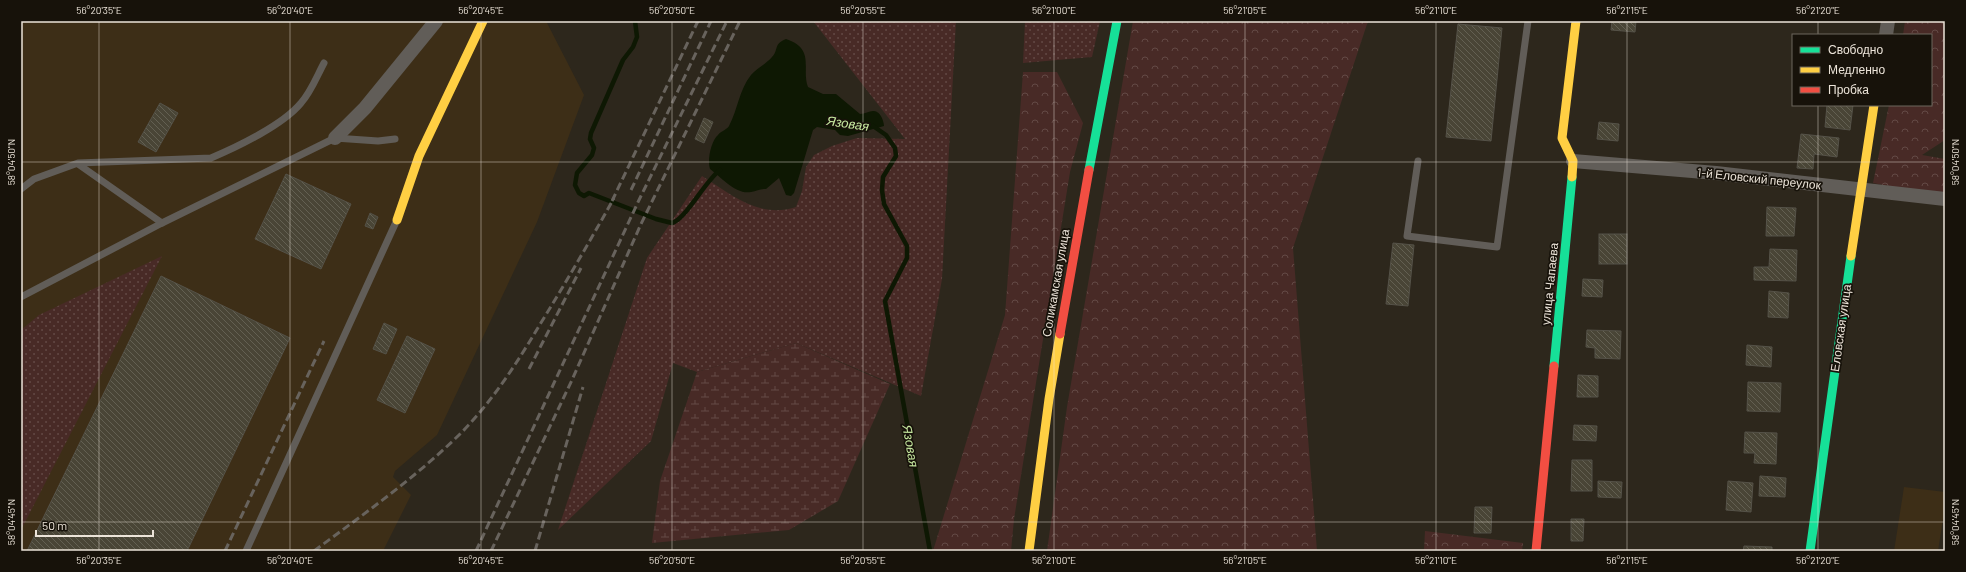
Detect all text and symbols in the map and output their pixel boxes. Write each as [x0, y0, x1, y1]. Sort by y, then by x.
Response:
text: 56°20'35"E [76, 4, 122, 16]
text: 56°20'40"E [267, 4, 313, 16]
text: 56°20'45"E [458, 4, 504, 16]
text: 56°20'50"E [649, 4, 695, 16]
text: 56°20'55"E [840, 4, 886, 16]
text: 56°21'00"E [1032, 4, 1076, 16]
text: 56°21'05"E [1223, 4, 1267, 16]
text: 56°21'10"E [1415, 4, 1457, 16]
text: 56°21'15"E [1606, 4, 1648, 16]
text: 56°21'20"E [1796, 4, 1840, 16]
legend [1792, 34, 1932, 106]
text: Свободно [1828, 42, 1883, 57]
text: Медленно [1828, 62, 1885, 77]
text: Пробка [1828, 82, 1869, 97]
water label: Язовая [825, 112, 870, 134]
text: 58°04'50"N [5, 139, 17, 185]
text: 58°04'50"N [1949, 139, 1961, 185]
street label: 1-й Еловский переулок [1696, 165, 1822, 193]
street label: Соликамская улица [1039, 227, 1072, 338]
street label: улица Чапаева [1538, 242, 1561, 326]
street label: Еловская улица [1827, 283, 1854, 373]
water label: Язовая [899, 423, 923, 468]
text: 58°04'45"N [5, 499, 17, 545]
text: 58°04'45"N [1949, 499, 1961, 545]
scale bar [36, 512, 153, 538]
text: 50 m [42, 518, 67, 532]
text: 56°20'35"E [76, 554, 122, 566]
text: 56°20'40"E [267, 554, 313, 566]
text: 56°20'45"E [458, 554, 504, 566]
text: 56°20'50"E [649, 554, 695, 566]
text: 56°20'55"E [840, 554, 886, 566]
text: 56°21'00"E [1032, 554, 1076, 566]
text: 56°21'05"E [1223, 554, 1267, 566]
text: 56°21'10"E [1415, 554, 1457, 566]
text: 56°21'15"E [1606, 554, 1648, 566]
text: 56°21'20"E [1796, 554, 1840, 566]

